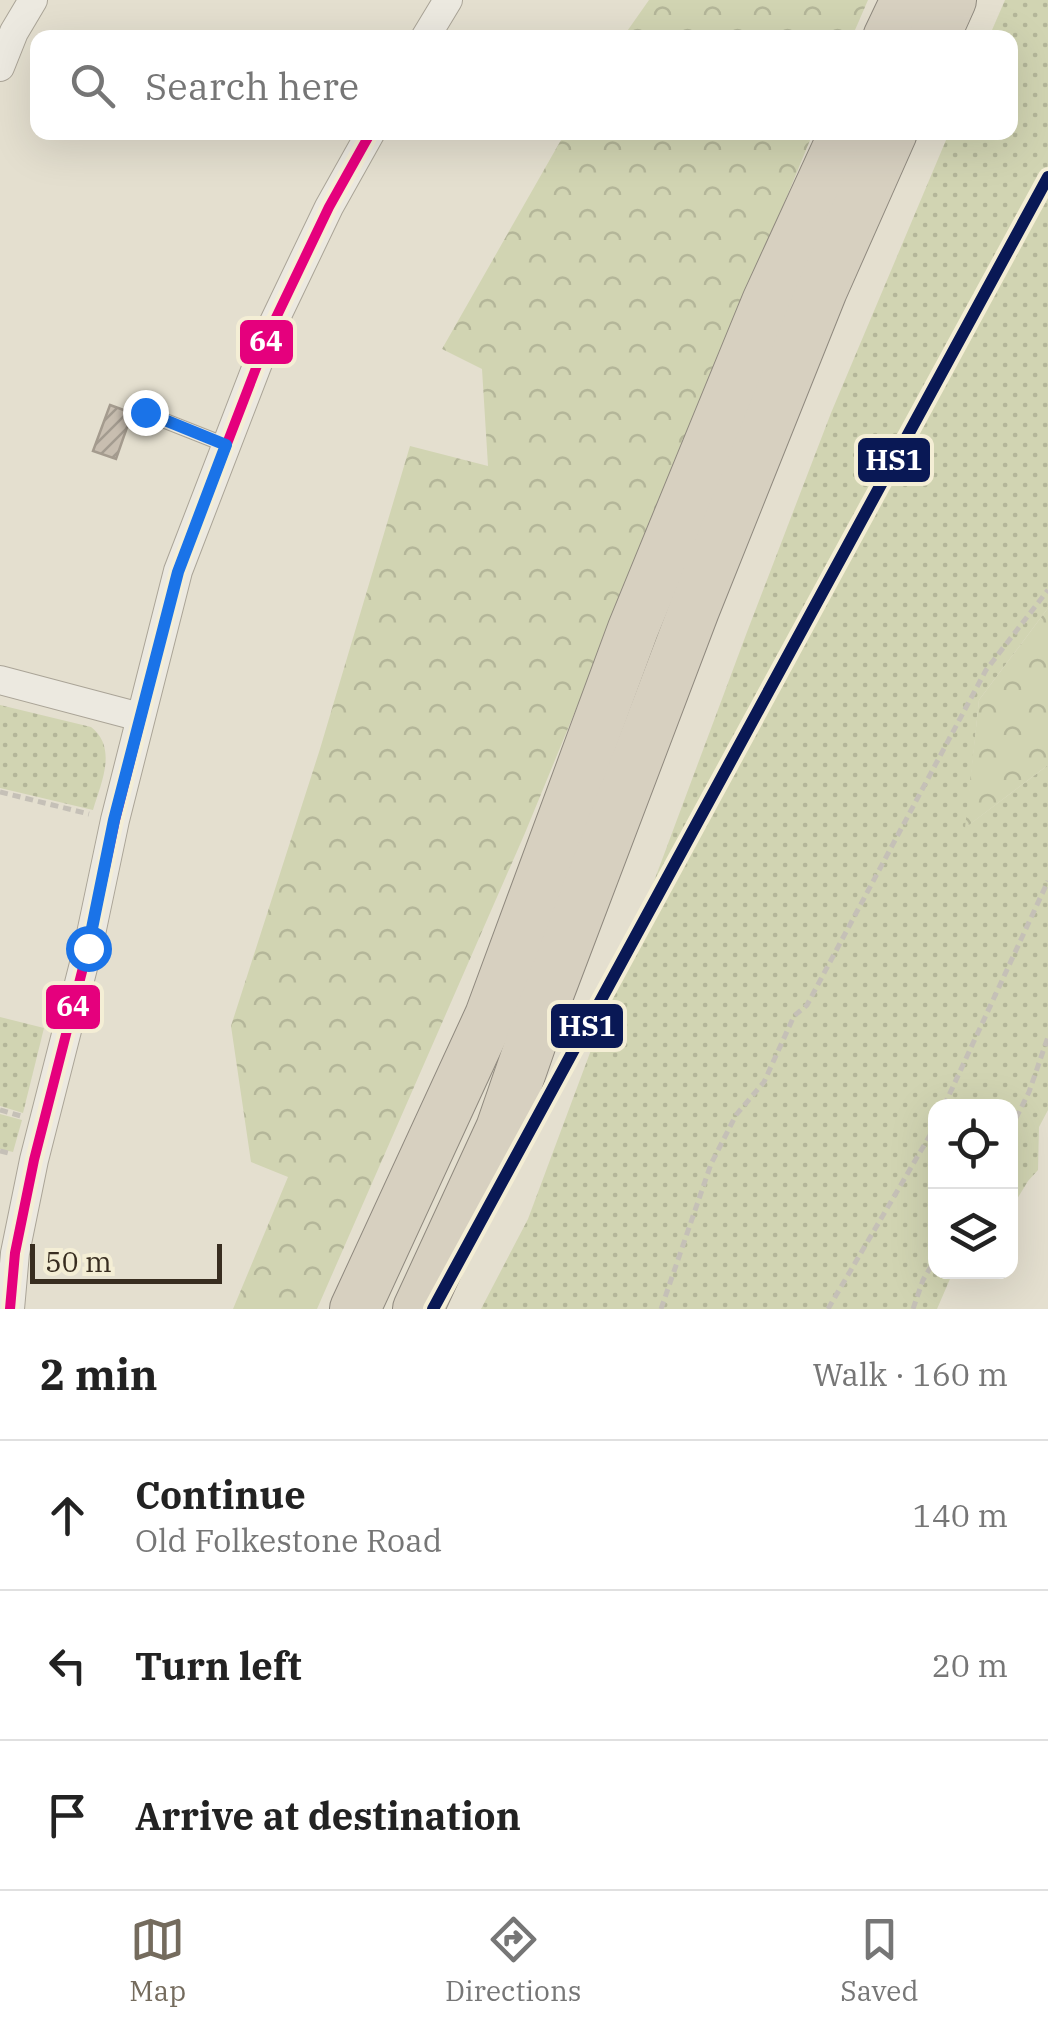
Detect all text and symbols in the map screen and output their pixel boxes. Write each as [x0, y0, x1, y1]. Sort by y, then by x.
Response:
search box [30, 30, 1018, 140]
icon: search [65, 58, 120, 113]
text: Search here [145, 61, 359, 110]
line badge: 64 [238, 318, 295, 366]
text: 64 [249, 322, 283, 359]
route end [123, 390, 169, 436]
line badge: HS1 [856, 436, 932, 484]
text: HS1 [865, 441, 923, 478]
route start [66, 926, 112, 972]
line badge: 64 [44, 983, 102, 1031]
text: 64 [56, 987, 90, 1024]
line badge: HS1 [549, 1002, 625, 1050]
text: HS1 [558, 1007, 616, 1044]
map controls [928, 1099, 1018, 1279]
button: locate [928, 1099, 1018, 1189]
button: layers [928, 1189, 1018, 1279]
scale bar [30, 1239, 222, 1284]
text: 50 m [45, 1243, 112, 1280]
text: 2 min [40, 1347, 158, 1402]
text: Walk · 160 m [812, 1353, 1008, 1395]
text: Continue [135, 1470, 306, 1519]
icon: ahead [40, 1488, 95, 1543]
text: 140 m [912, 1494, 1008, 1536]
text: Old Folkestone Road [135, 1519, 442, 1561]
icon: left [40, 1638, 95, 1693]
text: Turn left [135, 1641, 302, 1690]
text: 20 m [932, 1644, 1008, 1686]
icon: arrive [40, 1788, 95, 1843]
text: Arrive at destination [135, 1791, 521, 1840]
tab: Map [129, 1912, 186, 2009]
tab: Directions [445, 1912, 581, 2009]
tab: Saved [840, 1912, 919, 2009]

